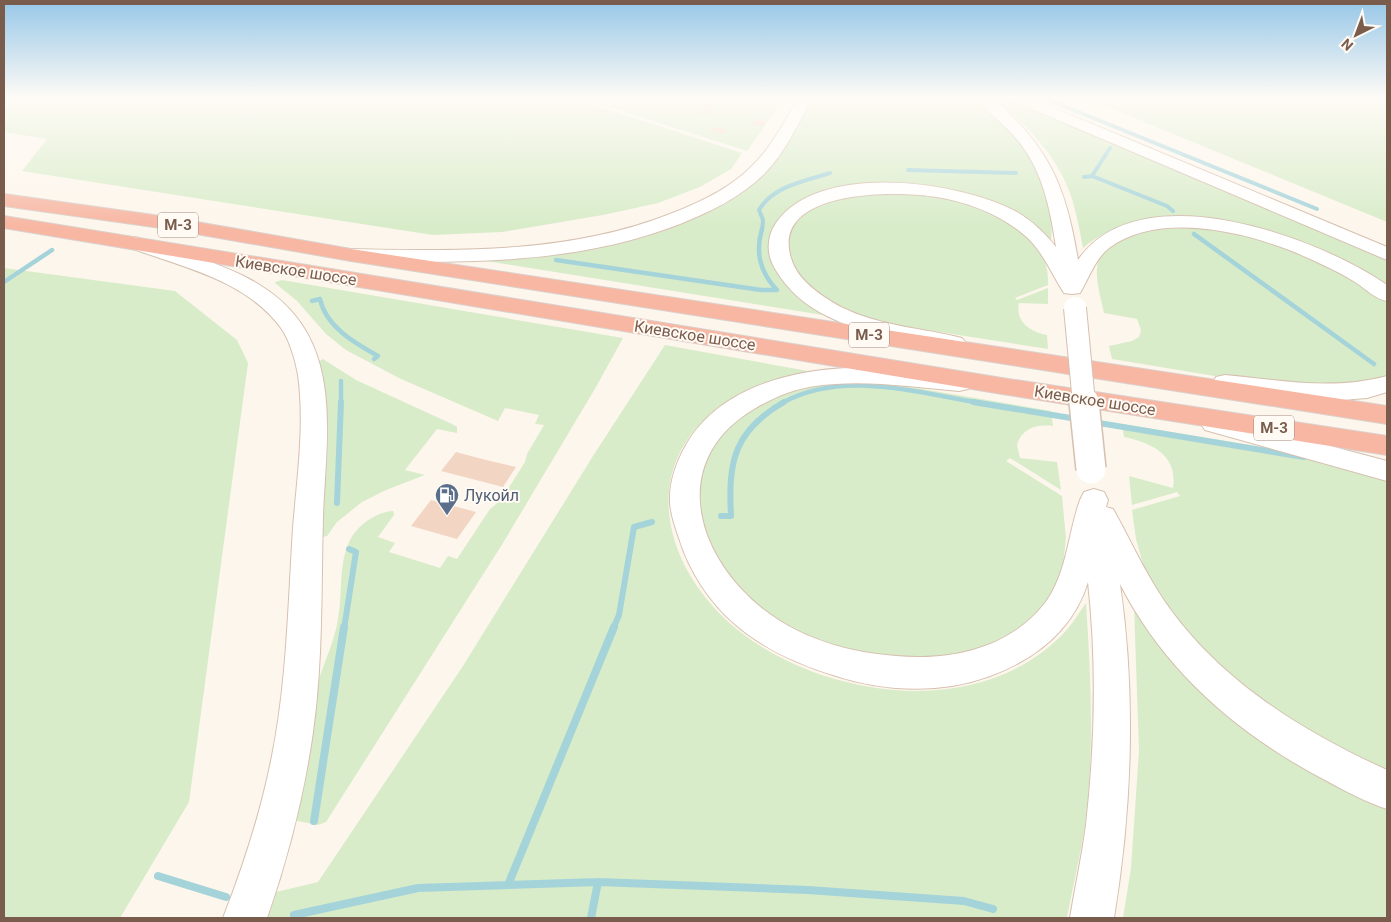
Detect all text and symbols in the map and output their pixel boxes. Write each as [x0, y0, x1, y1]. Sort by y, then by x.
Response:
north arrow [1331, 10, 1381, 60]
text: N [1338, 35, 1356, 54]
road number: М-3 [158, 212, 198, 238]
street label: Киевское шоссе [234, 252, 358, 289]
street label: Киевское шоссе [633, 317, 757, 354]
road number: М-3 [849, 322, 889, 348]
street label: Киевское шоссе [1033, 382, 1157, 419]
road number: М-3 [1254, 416, 1294, 440]
fuel station icon: Лукойл [434, 482, 460, 516]
place label: Лукойл [464, 486, 519, 505]

